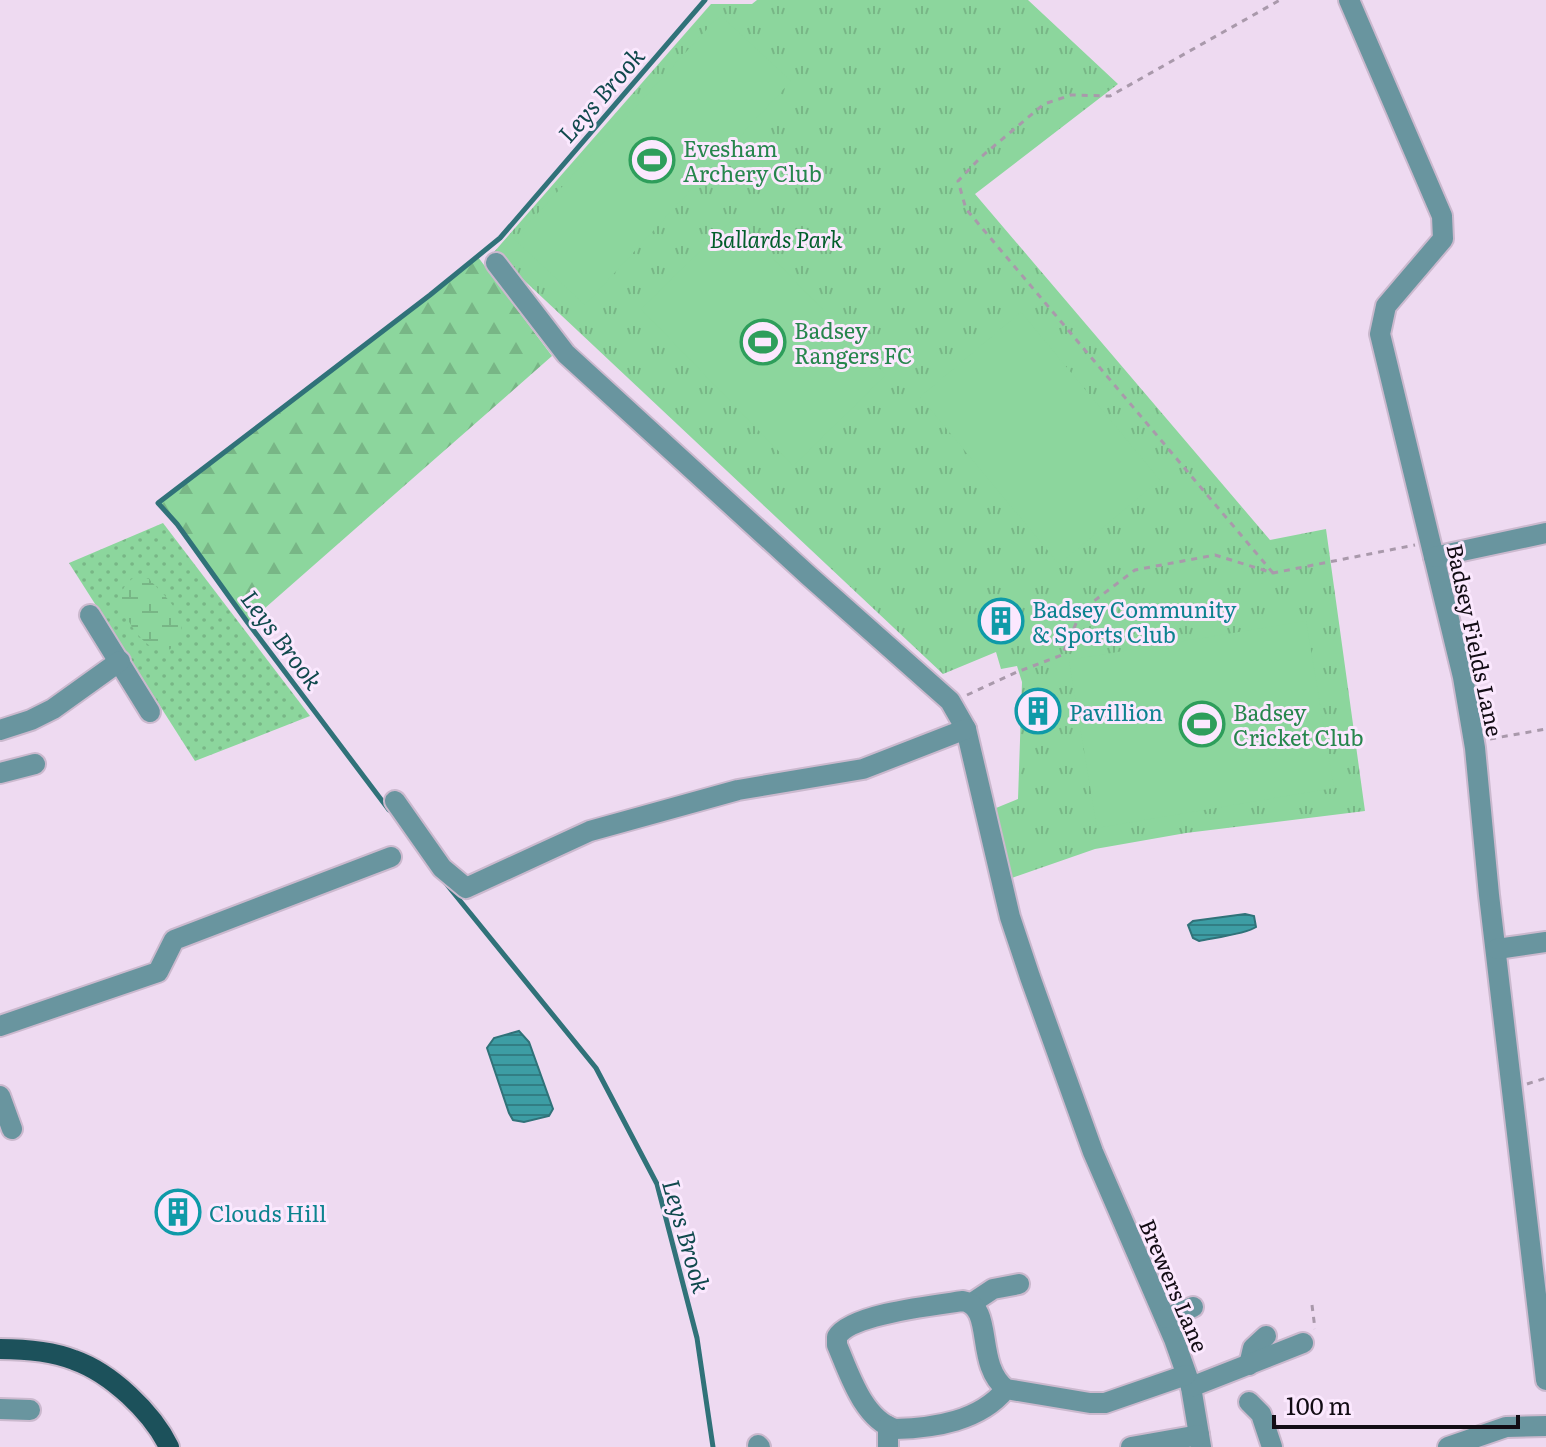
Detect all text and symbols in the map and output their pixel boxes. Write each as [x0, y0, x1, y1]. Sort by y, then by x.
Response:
water label: Leys Brook [549, 38, 652, 149]
place label: Evesham Archery Club [683, 131, 822, 189]
sports icon: Evesham Archery Club [628, 136, 676, 184]
park label: Ballards Park [710, 222, 842, 255]
place label: Badsey Rangers FC [794, 313, 912, 371]
sports icon: Badsey Rangers FC [739, 318, 787, 366]
street label: Badsey Fields Lane [1439, 541, 1513, 739]
water label: Leys Brook [234, 582, 333, 697]
place label: Badsey Community & Sports Club [1032, 592, 1237, 650]
building icon: Badsey Community & Sports Club [977, 597, 1025, 645]
building icon: Pavillion [1014, 687, 1062, 735]
place label: Pavillion [1069, 695, 1163, 728]
place label: Badsey Cricket Club [1233, 695, 1364, 753]
sports icon: Badsey Cricket Club [1178, 700, 1226, 748]
water label: Leys Brook [655, 1175, 721, 1298]
building icon: Clouds Hill [154, 1188, 202, 1236]
place label: Clouds Hill [209, 1196, 326, 1229]
street label: Brewers Lane [1132, 1213, 1218, 1357]
scale bar [1274, 1379, 1518, 1429]
text: 100 m [1286, 1387, 1352, 1422]

